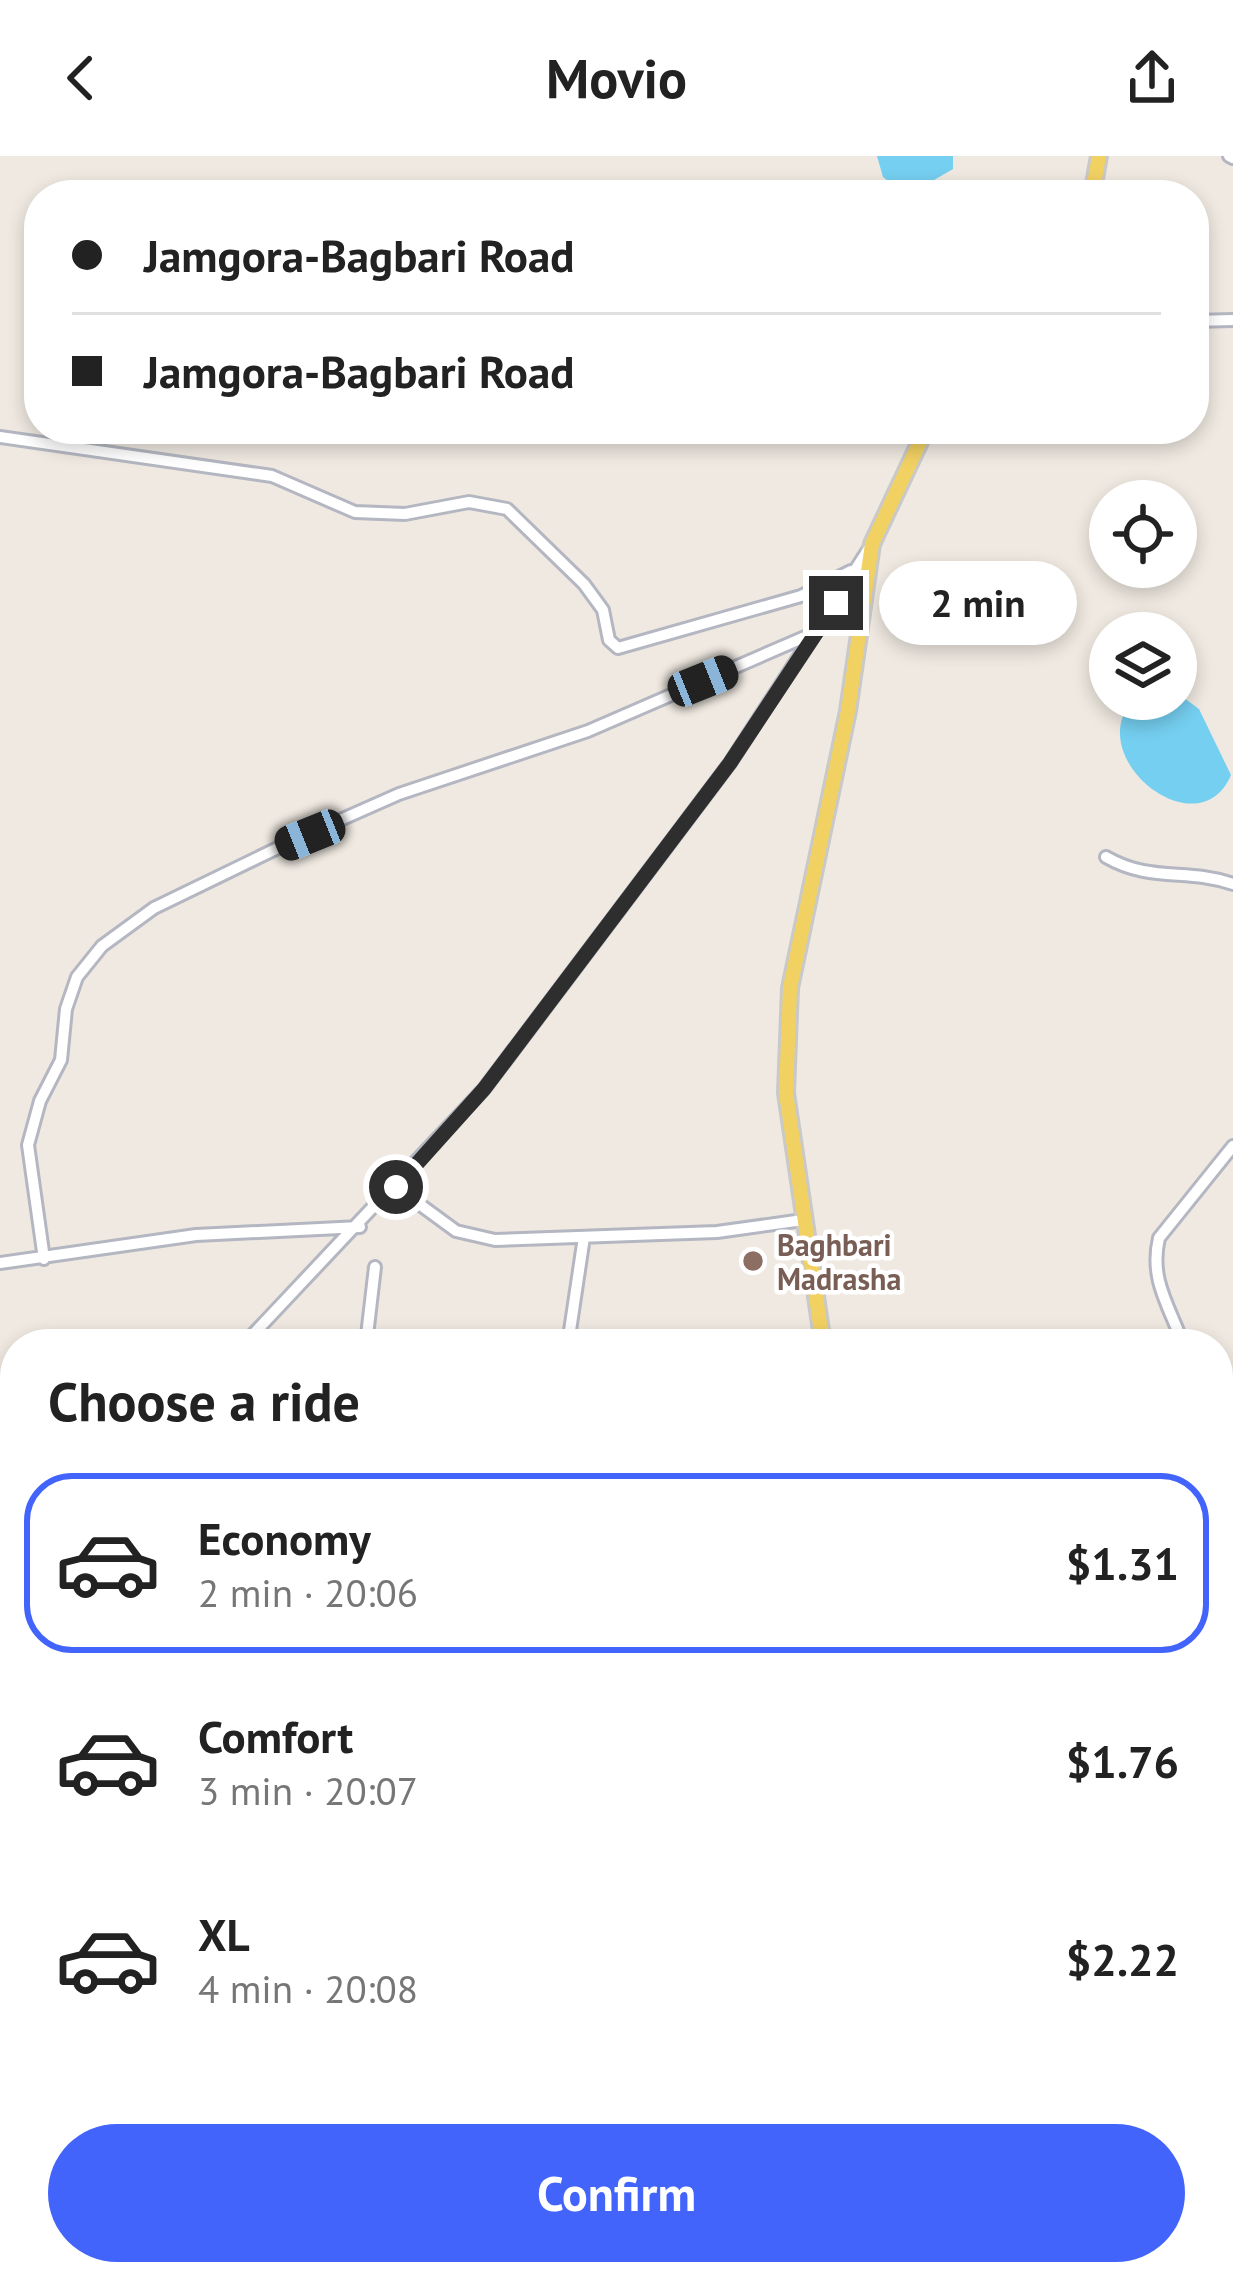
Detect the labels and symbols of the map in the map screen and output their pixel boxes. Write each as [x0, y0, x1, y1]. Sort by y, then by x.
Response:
callout: 2 min [878, 561, 1076, 645]
route end [809, 576, 863, 630]
car [663, 651, 743, 711]
car [270, 805, 350, 865]
route start [369, 1160, 423, 1214]
place label: Baghbari Madrasha [777, 1225, 901, 1298]
marker: Baghbari Madrasha [740, 1248, 766, 1274]

